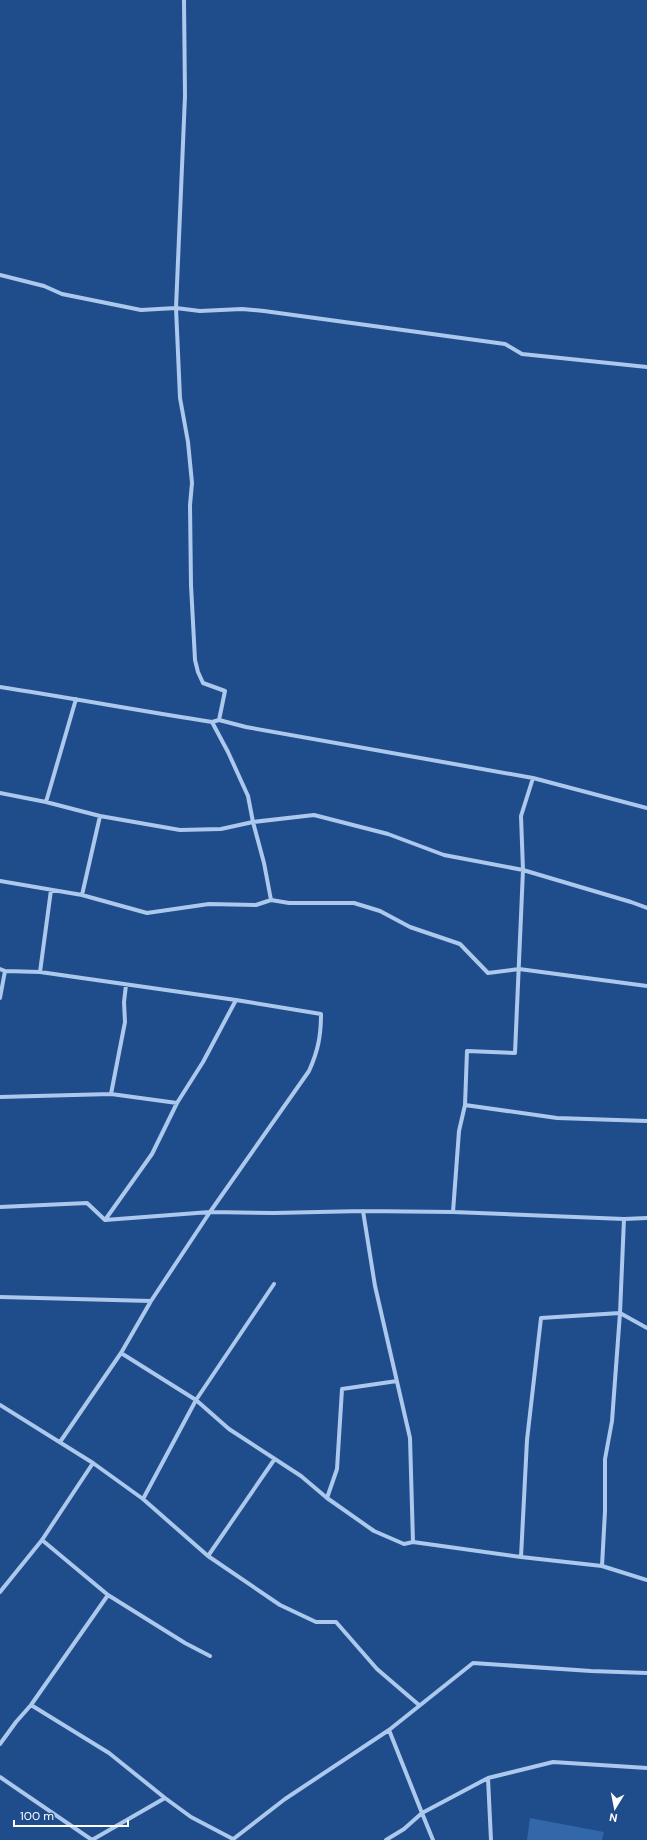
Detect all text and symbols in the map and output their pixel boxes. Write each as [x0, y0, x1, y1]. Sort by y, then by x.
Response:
north arrow [595, 1788, 635, 1828]
scale bar [14, 1802, 128, 1828]
text: 100 m [20, 1808, 54, 1824]
text: N [608, 1810, 618, 1825]

